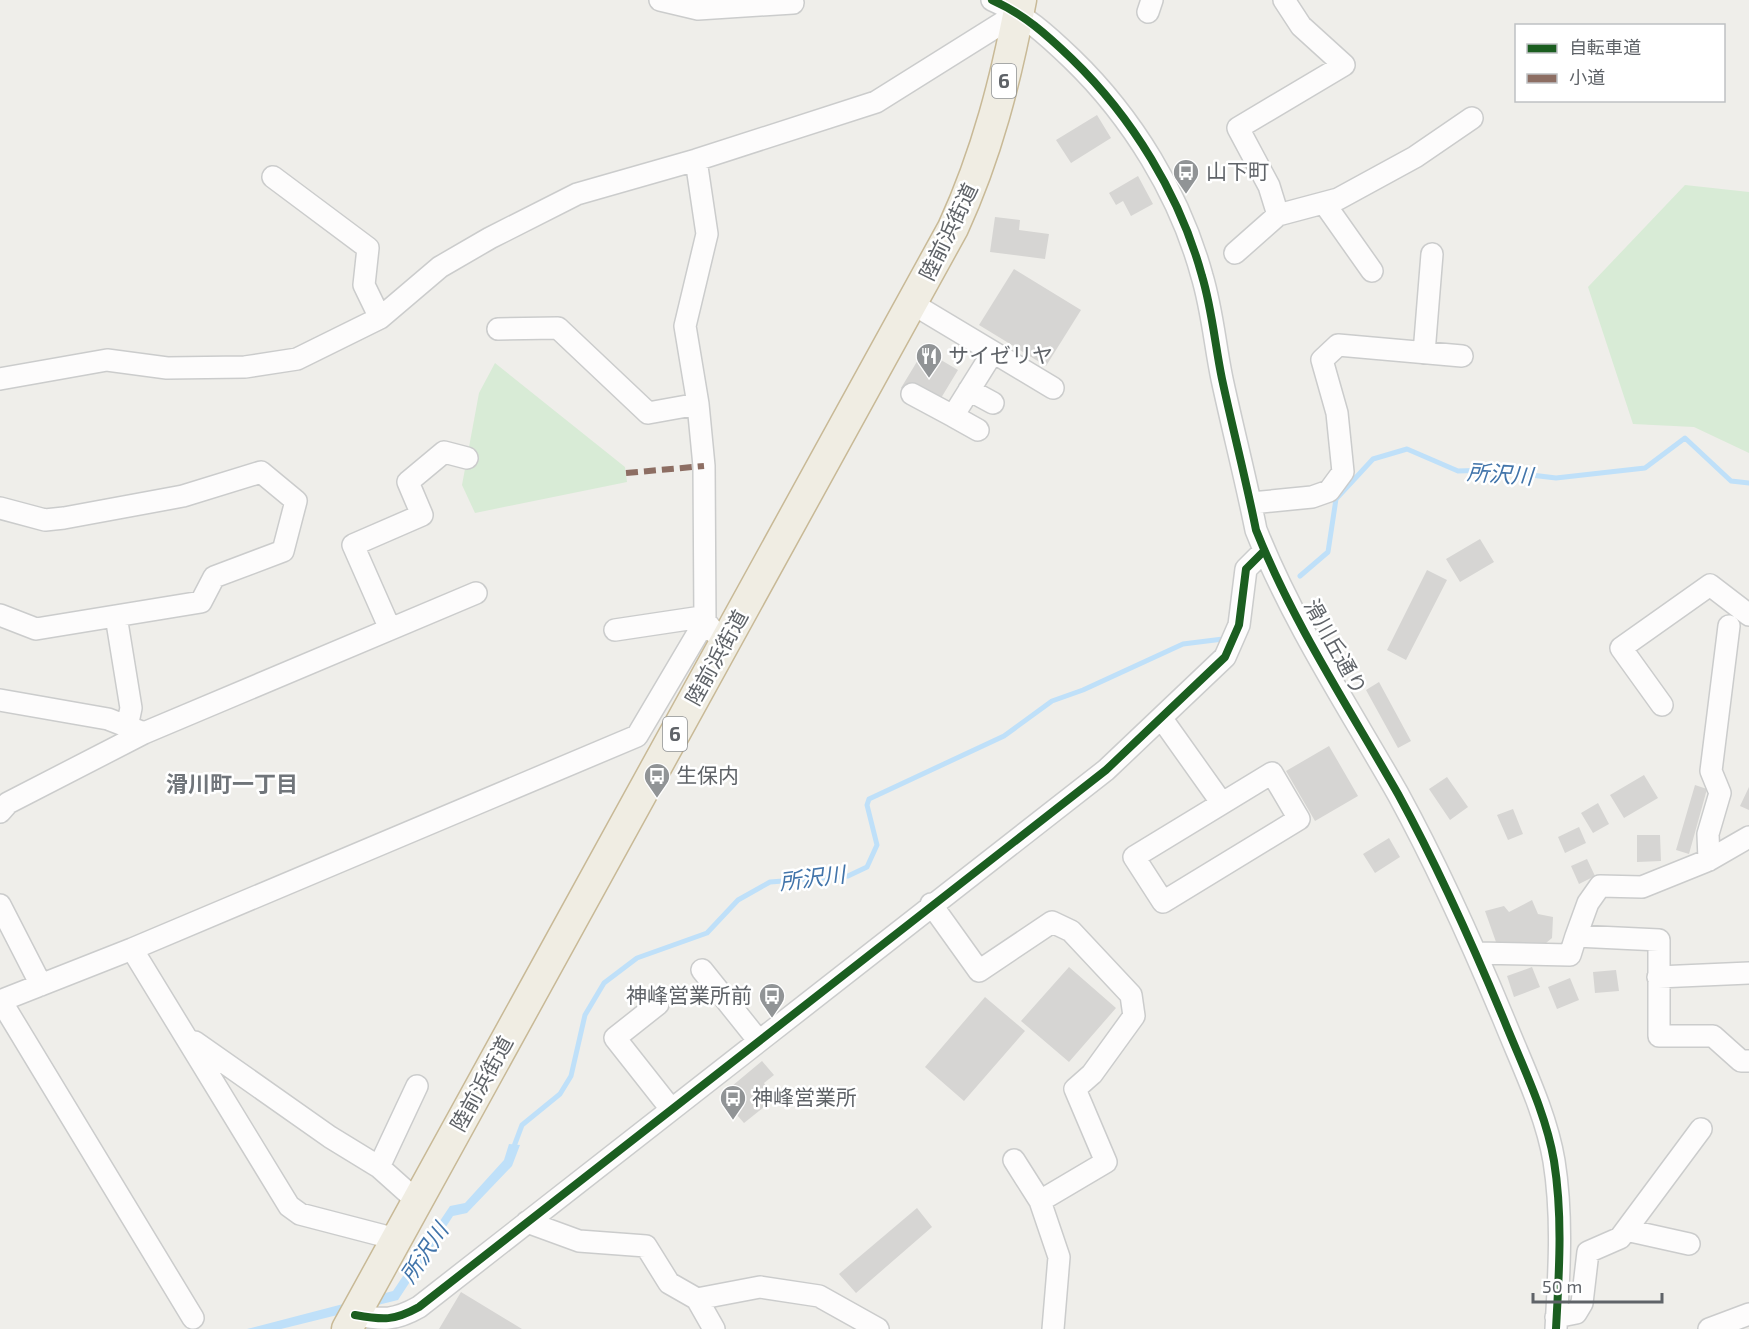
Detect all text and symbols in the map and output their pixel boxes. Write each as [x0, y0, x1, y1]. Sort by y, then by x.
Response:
legend [1515, 24, 1725, 102]
text: 自転車道 [1569, 36, 1641, 58]
road number: 6 [992, 64, 1016, 98]
text: 小道 [1569, 66, 1605, 88]
bus stop icon: 山下町 [1171, 157, 1201, 195]
place label: 山下町 [1206, 158, 1269, 183]
street label: 陸前浜街道 [913, 179, 982, 284]
restaurant icon: サイゼリヤ [914, 341, 944, 379]
place label: サイゼリヤ [948, 342, 1053, 367]
water label: 所沢川 [1466, 458, 1536, 488]
street label: 滑川丘通り [1300, 594, 1373, 698]
street label: 陸前浜街道 [679, 605, 752, 709]
road number: 6 [663, 717, 687, 751]
bus stop icon: 生保内 [642, 761, 672, 799]
place label: 生保内 [676, 762, 739, 787]
district label: 滑川町一丁目 [166, 770, 298, 796]
water label: 所沢川 [778, 860, 848, 894]
bus stop icon: 神峰営業所前 [757, 981, 787, 1019]
place label: 神峰営業所前 [626, 982, 752, 1007]
street label: 陸前浜街道 [444, 1031, 517, 1135]
bus stop icon: 神峰営業所 [718, 1083, 748, 1121]
place label: 神峰営業所 [752, 1084, 857, 1109]
water label: 所沢川 [394, 1216, 454, 1287]
scale bar [1533, 1266, 1662, 1304]
text: 50 m [1542, 1275, 1582, 1297]

